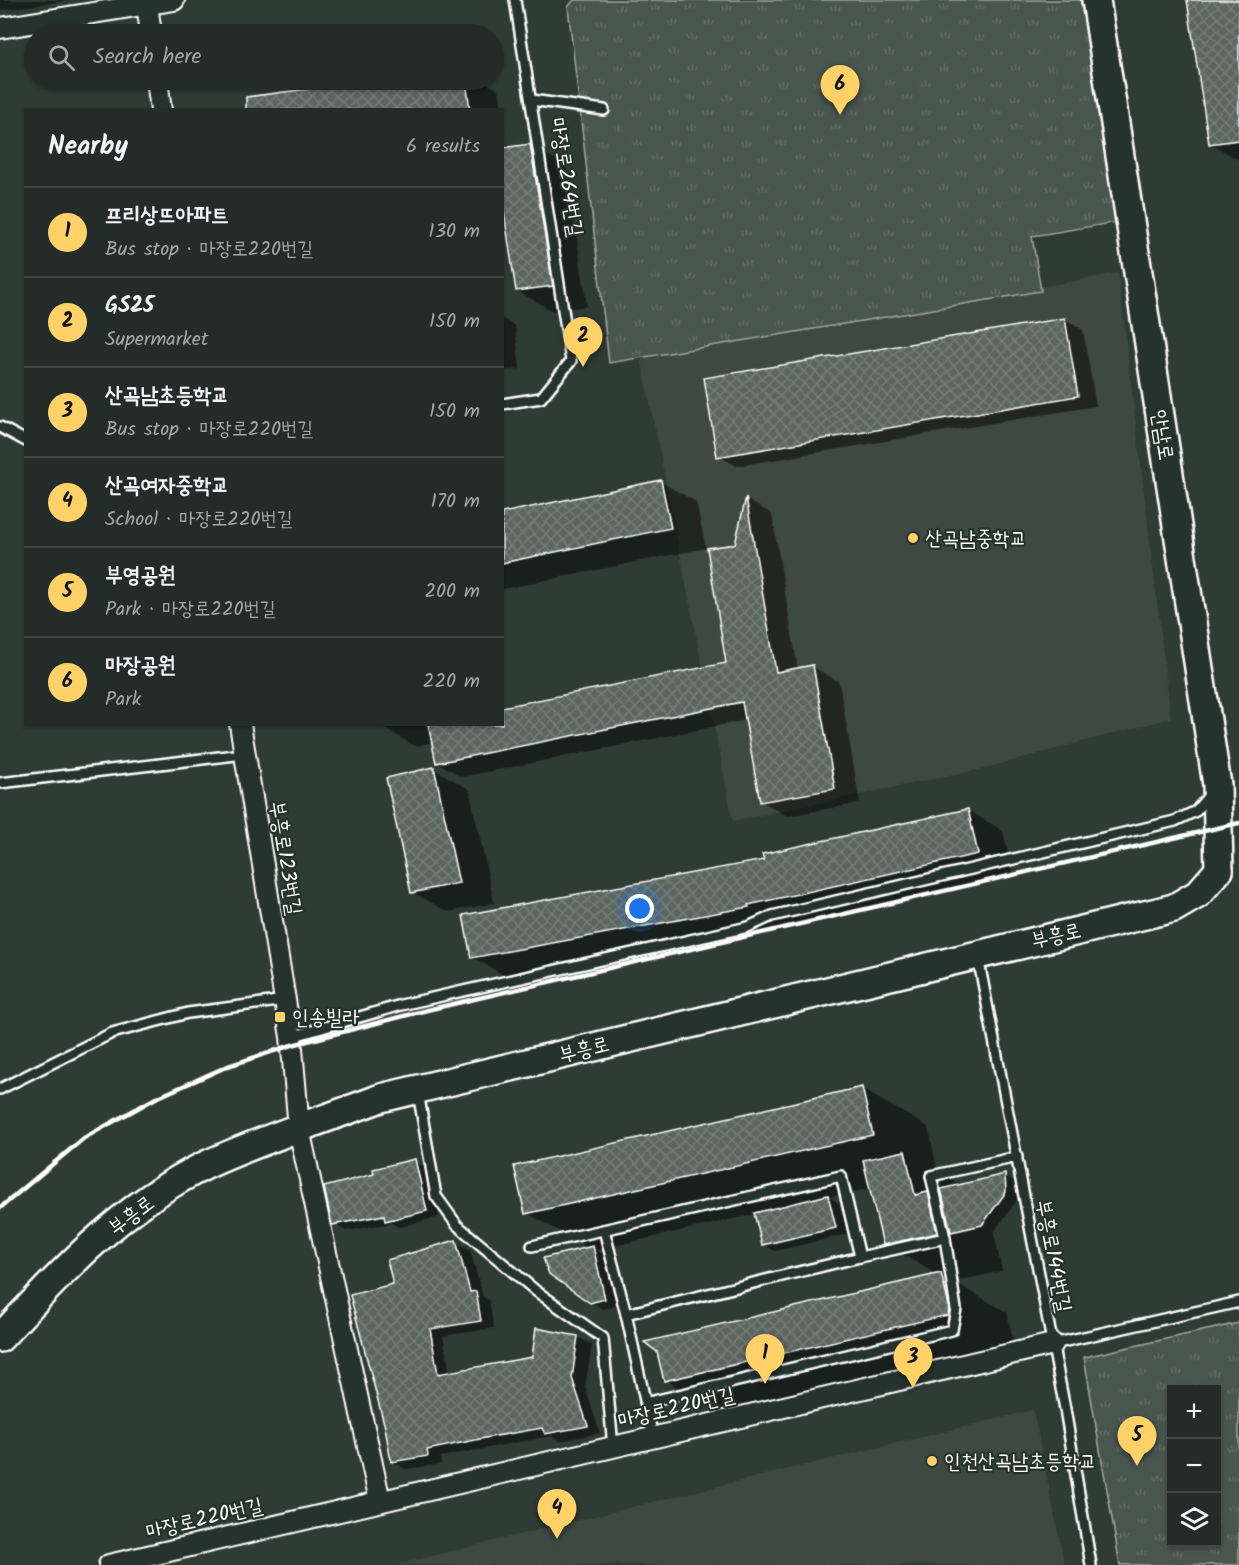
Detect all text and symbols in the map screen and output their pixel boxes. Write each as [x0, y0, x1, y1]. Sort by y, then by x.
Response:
search box [24, 24, 504, 90]
text: Search here [93, 40, 201, 75]
icon: search [45, 41, 78, 74]
pin: 6 [820, 66, 860, 115]
street label: 마장로264번길 [540, 115, 591, 239]
text: Nearby [48, 126, 128, 168]
text: 6 results [406, 131, 480, 163]
text: 프리상뜨아파트 [105, 199, 229, 234]
text: 1 [64, 216, 71, 248]
text: 130 m [428, 216, 480, 248]
text: Bus stop · 마장로220번길 [105, 234, 313, 266]
text: GS25 [105, 289, 154, 324]
text: 2 [62, 306, 73, 338]
text: 150 m [429, 306, 480, 338]
pin: 2 [564, 318, 602, 367]
text: Supermarket [105, 324, 208, 356]
text: 산곡남초등학교 [105, 379, 229, 414]
text: 3 [62, 396, 73, 428]
text: 150 m [429, 396, 480, 428]
street label: 안남로 [1141, 408, 1182, 463]
text: Bus stop · 마장로220번길 [105, 414, 313, 446]
text: 산곡여자중학교 [105, 469, 229, 504]
text: 4 [62, 486, 73, 518]
text: 170 m [431, 486, 480, 518]
text: School · 마장로220번길 [105, 504, 293, 536]
place label: 산곡남중학교 [925, 523, 1026, 556]
marker: 산곡남중학교 [906, 531, 920, 545]
text: 부영공원 [105, 559, 176, 594]
text: 5 [62, 576, 73, 608]
text: 200 m [424, 576, 480, 608]
text: Park · 마장로220번길 [105, 594, 276, 626]
text: 마장공원 [105, 649, 176, 684]
text: 6 [62, 666, 73, 698]
text: 220 m [423, 666, 480, 698]
text: Park [105, 684, 141, 716]
street label: 부흥로123번길 [259, 799, 310, 918]
your location [625, 894, 654, 923]
street label: 부흥로 [1028, 915, 1085, 958]
place label: 인송빌라 [292, 1002, 360, 1035]
marker: 인송빌라 [273, 1010, 287, 1024]
street label: 부흥로 [556, 1028, 613, 1073]
street label: 부흥로 [102, 1188, 162, 1245]
street label: 부흥로144번길 [1025, 1197, 1080, 1316]
pin: 1 [746, 1334, 784, 1384]
pin: 3 [894, 1338, 932, 1388]
street label: 마장로220번길 [614, 1379, 738, 1438]
map controls [1167, 1385, 1221, 1547]
button: + [1167, 1385, 1221, 1439]
pin: 5 [1118, 1416, 1156, 1466]
button: − [1167, 1439, 1221, 1493]
place label: 인천산곡남초등학교 [944, 1446, 1096, 1479]
marker: 인천산곡남초등학교 [925, 1454, 939, 1468]
street label: 마장로220번길 [142, 1490, 266, 1549]
pin: 4 [538, 1490, 576, 1539]
button: layers [1167, 1493, 1221, 1547]

